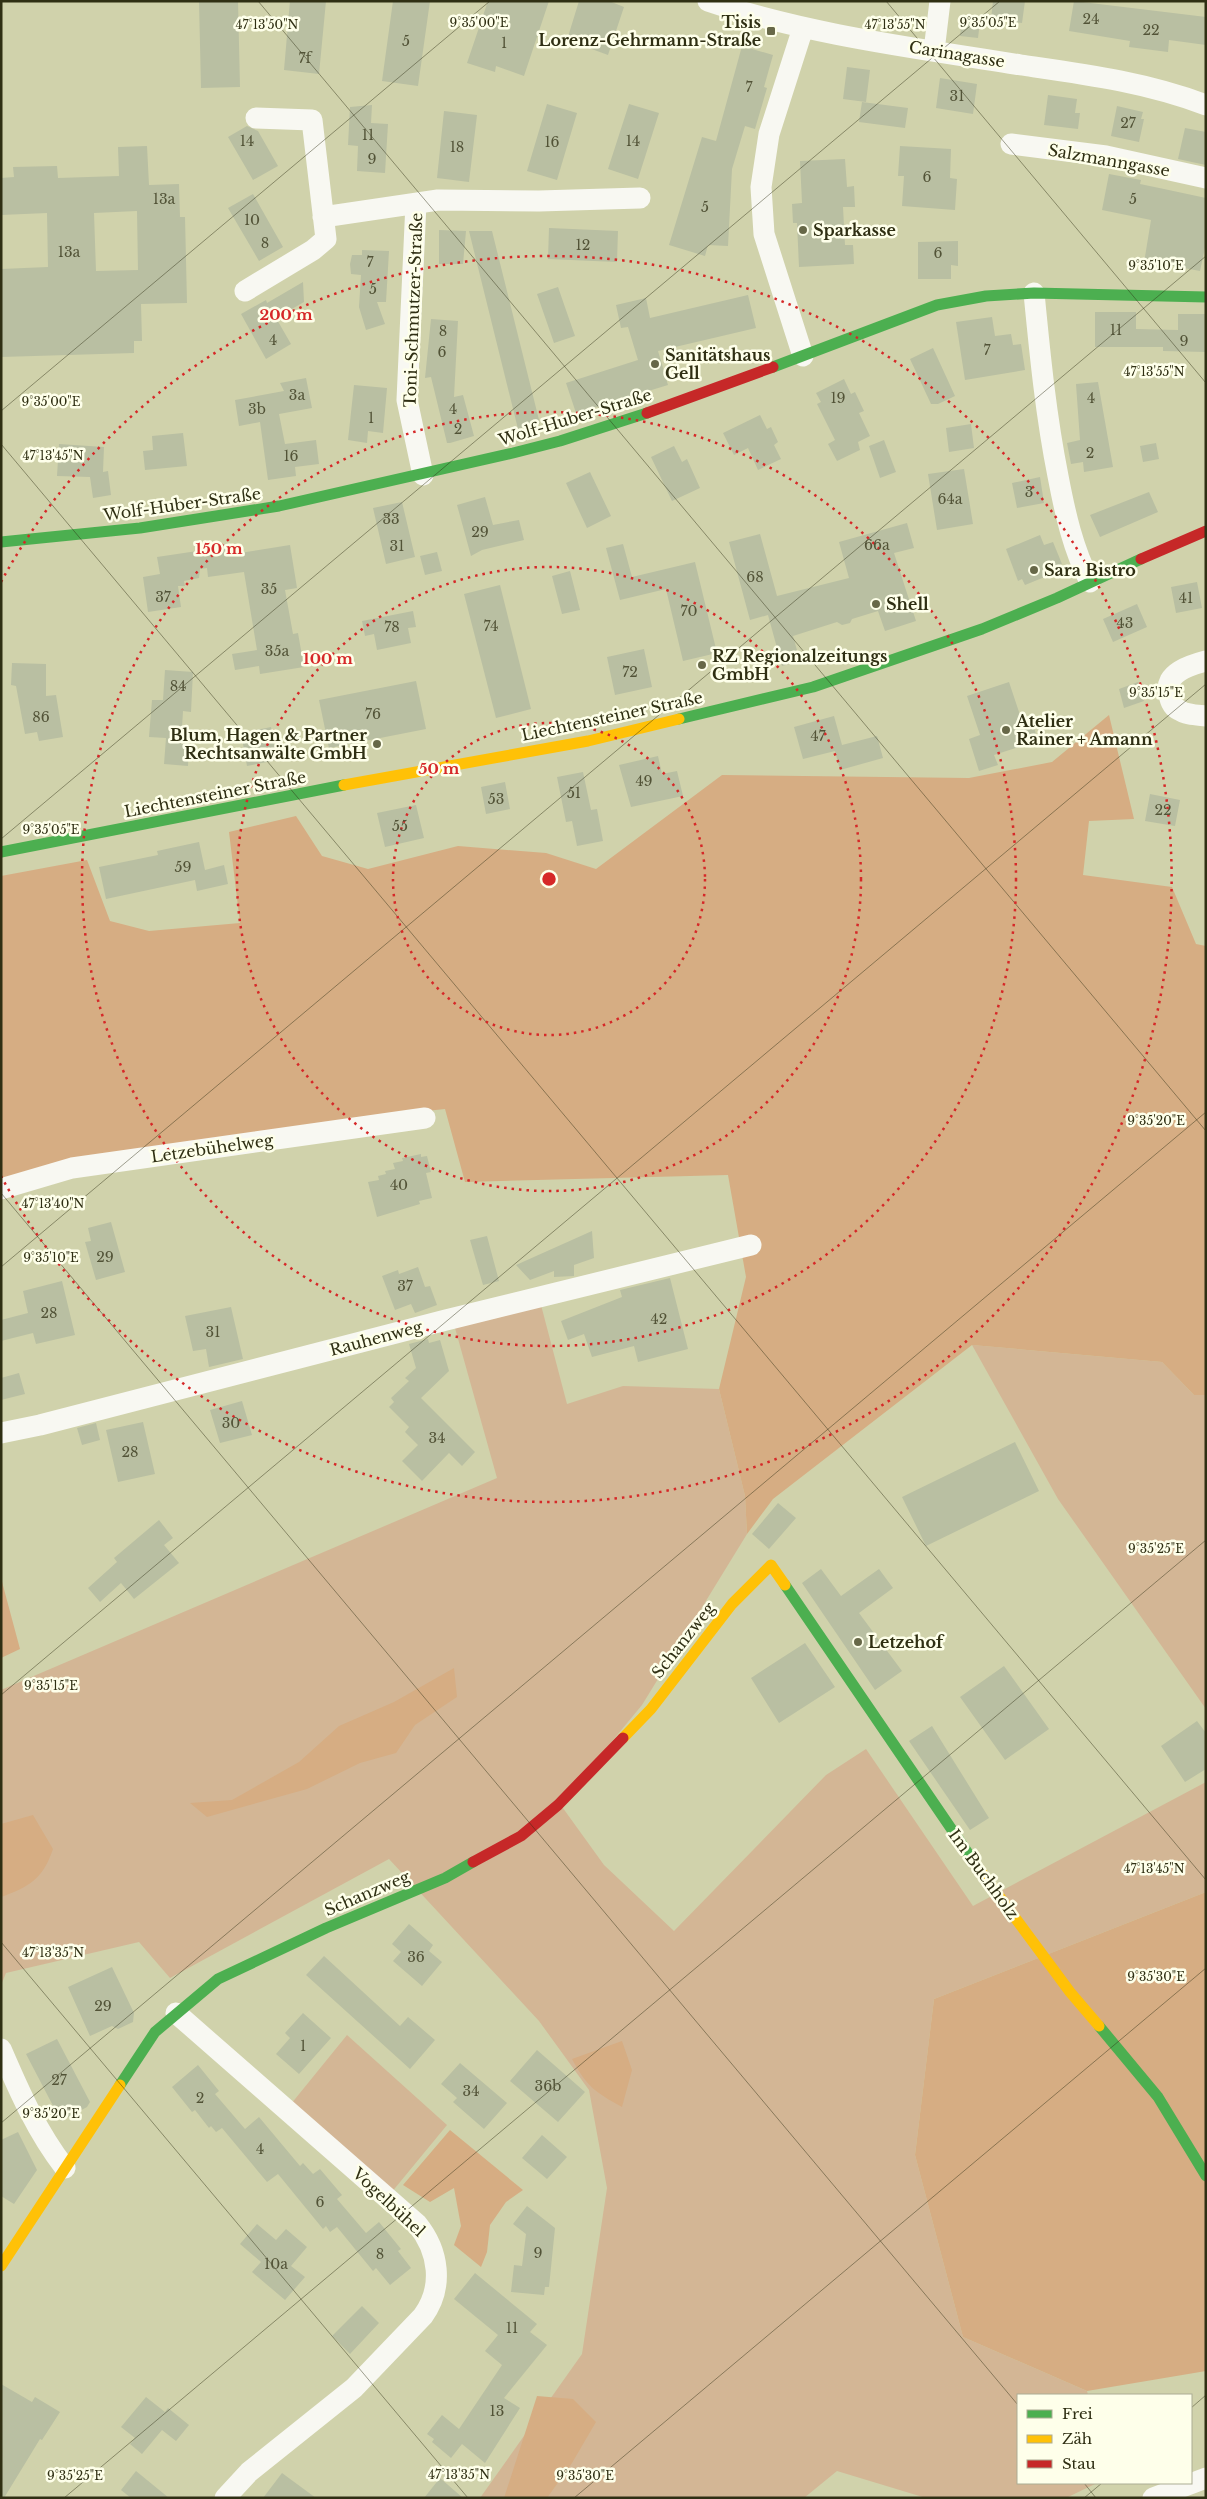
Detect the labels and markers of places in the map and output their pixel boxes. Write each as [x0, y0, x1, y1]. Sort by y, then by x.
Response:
place label: Tisis Lorenz-Gehrmann-Straße [538, 12, 761, 50]
marker: Tisis Lorenz-Gehrmann-Straße [765, 25, 777, 37]
place label: Sparkasse [813, 220, 896, 240]
marker: Sparkasse [797, 224, 809, 236]
place label: Sanitätshaus Gell [665, 345, 770, 383]
marker: Sanitätshaus Gell [649, 358, 661, 370]
place label: Sara Bistro [1044, 560, 1136, 580]
marker: Sara Bistro [1028, 564, 1040, 576]
place label: Shell [886, 594, 929, 614]
marker: Shell [870, 598, 882, 610]
place label: RZ Regionalzeitungs GmbH [712, 646, 887, 684]
marker: RZ Regionalzeitungs GmbH [696, 659, 708, 671]
place label: Atelier Rainer + Amann [1015, 711, 1153, 749]
marker: Atelier Rainer + Amann [1000, 724, 1012, 736]
place label: Blum, Hagen & Partner Rechtsanwälte GmbH [170, 725, 367, 763]
marker: Blum, Hagen & Partner Rechtsanwälte GmbH [371, 738, 383, 750]
centre of rings [540, 870, 558, 888]
place label: Letzehof [868, 1632, 945, 1652]
marker: Letzehof [852, 1636, 864, 1648]

